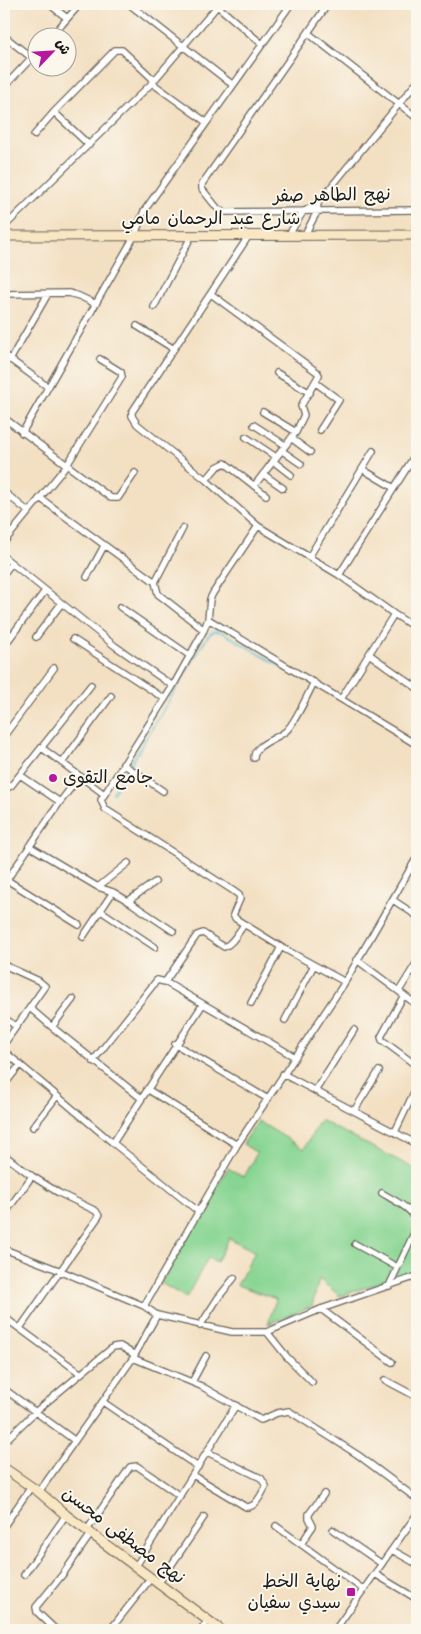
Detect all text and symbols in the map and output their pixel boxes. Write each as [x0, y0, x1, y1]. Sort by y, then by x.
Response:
north arrow [28, 28, 78, 78]
text: ش [50, 35, 76, 59]
street label: نهج الطاهر صفر [271, 180, 391, 212]
street label: شارع عبد الرحمان مامي [122, 205, 300, 234]
place label: جامع التقوى [63, 764, 153, 793]
marker: جامع التقوى [47, 772, 59, 784]
street label: نهج مصطفى محسن [55, 1480, 191, 1592]
place label: نهاية الخط سيدي سفيان [247, 1568, 341, 1618]
marker: نهاية الخط سيدي سفيان [345, 1586, 357, 1598]

